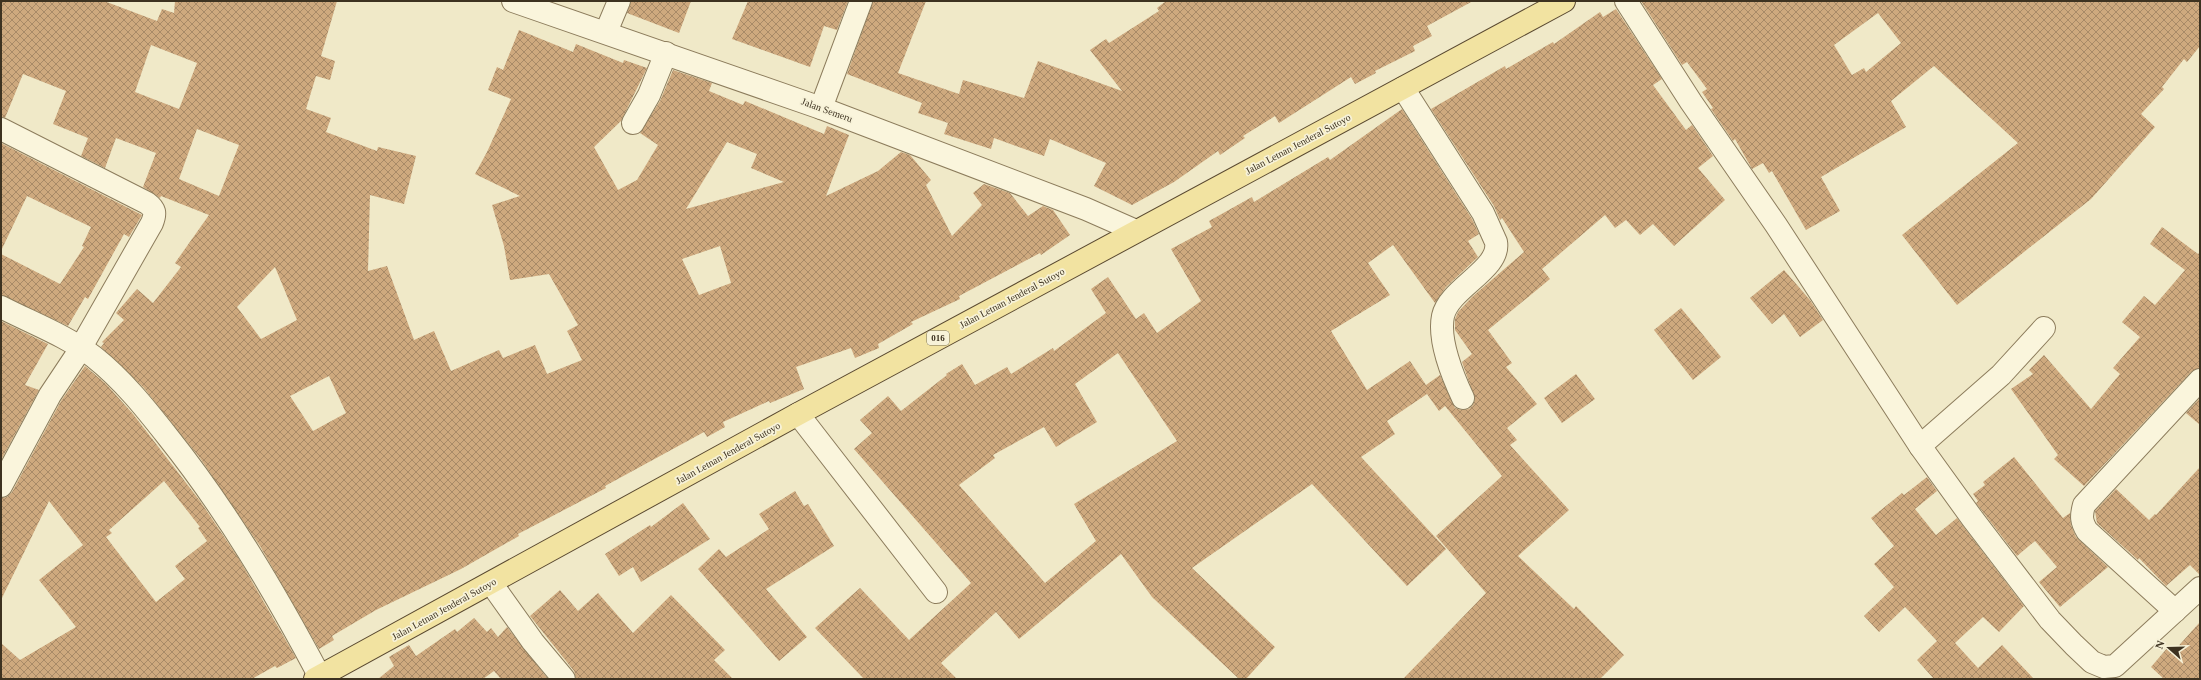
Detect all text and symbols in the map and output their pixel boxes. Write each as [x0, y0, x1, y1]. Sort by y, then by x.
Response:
street label: Jalan Semeru [800, 96, 854, 124]
street label: Jalan Letnan Jenderal Sutoyo [1244, 112, 1352, 176]
street label: Jalan Letnan Jenderal Sutoyo [958, 266, 1066, 330]
road number: 016 [927, 331, 949, 345]
street label: Jalan Letnan Jenderal Sutoyo [674, 420, 782, 486]
street label: Jalan Letnan Jenderal Sutoyo [390, 576, 498, 642]
north arrow [2149, 628, 2189, 668]
text: N [2153, 639, 2167, 650]

